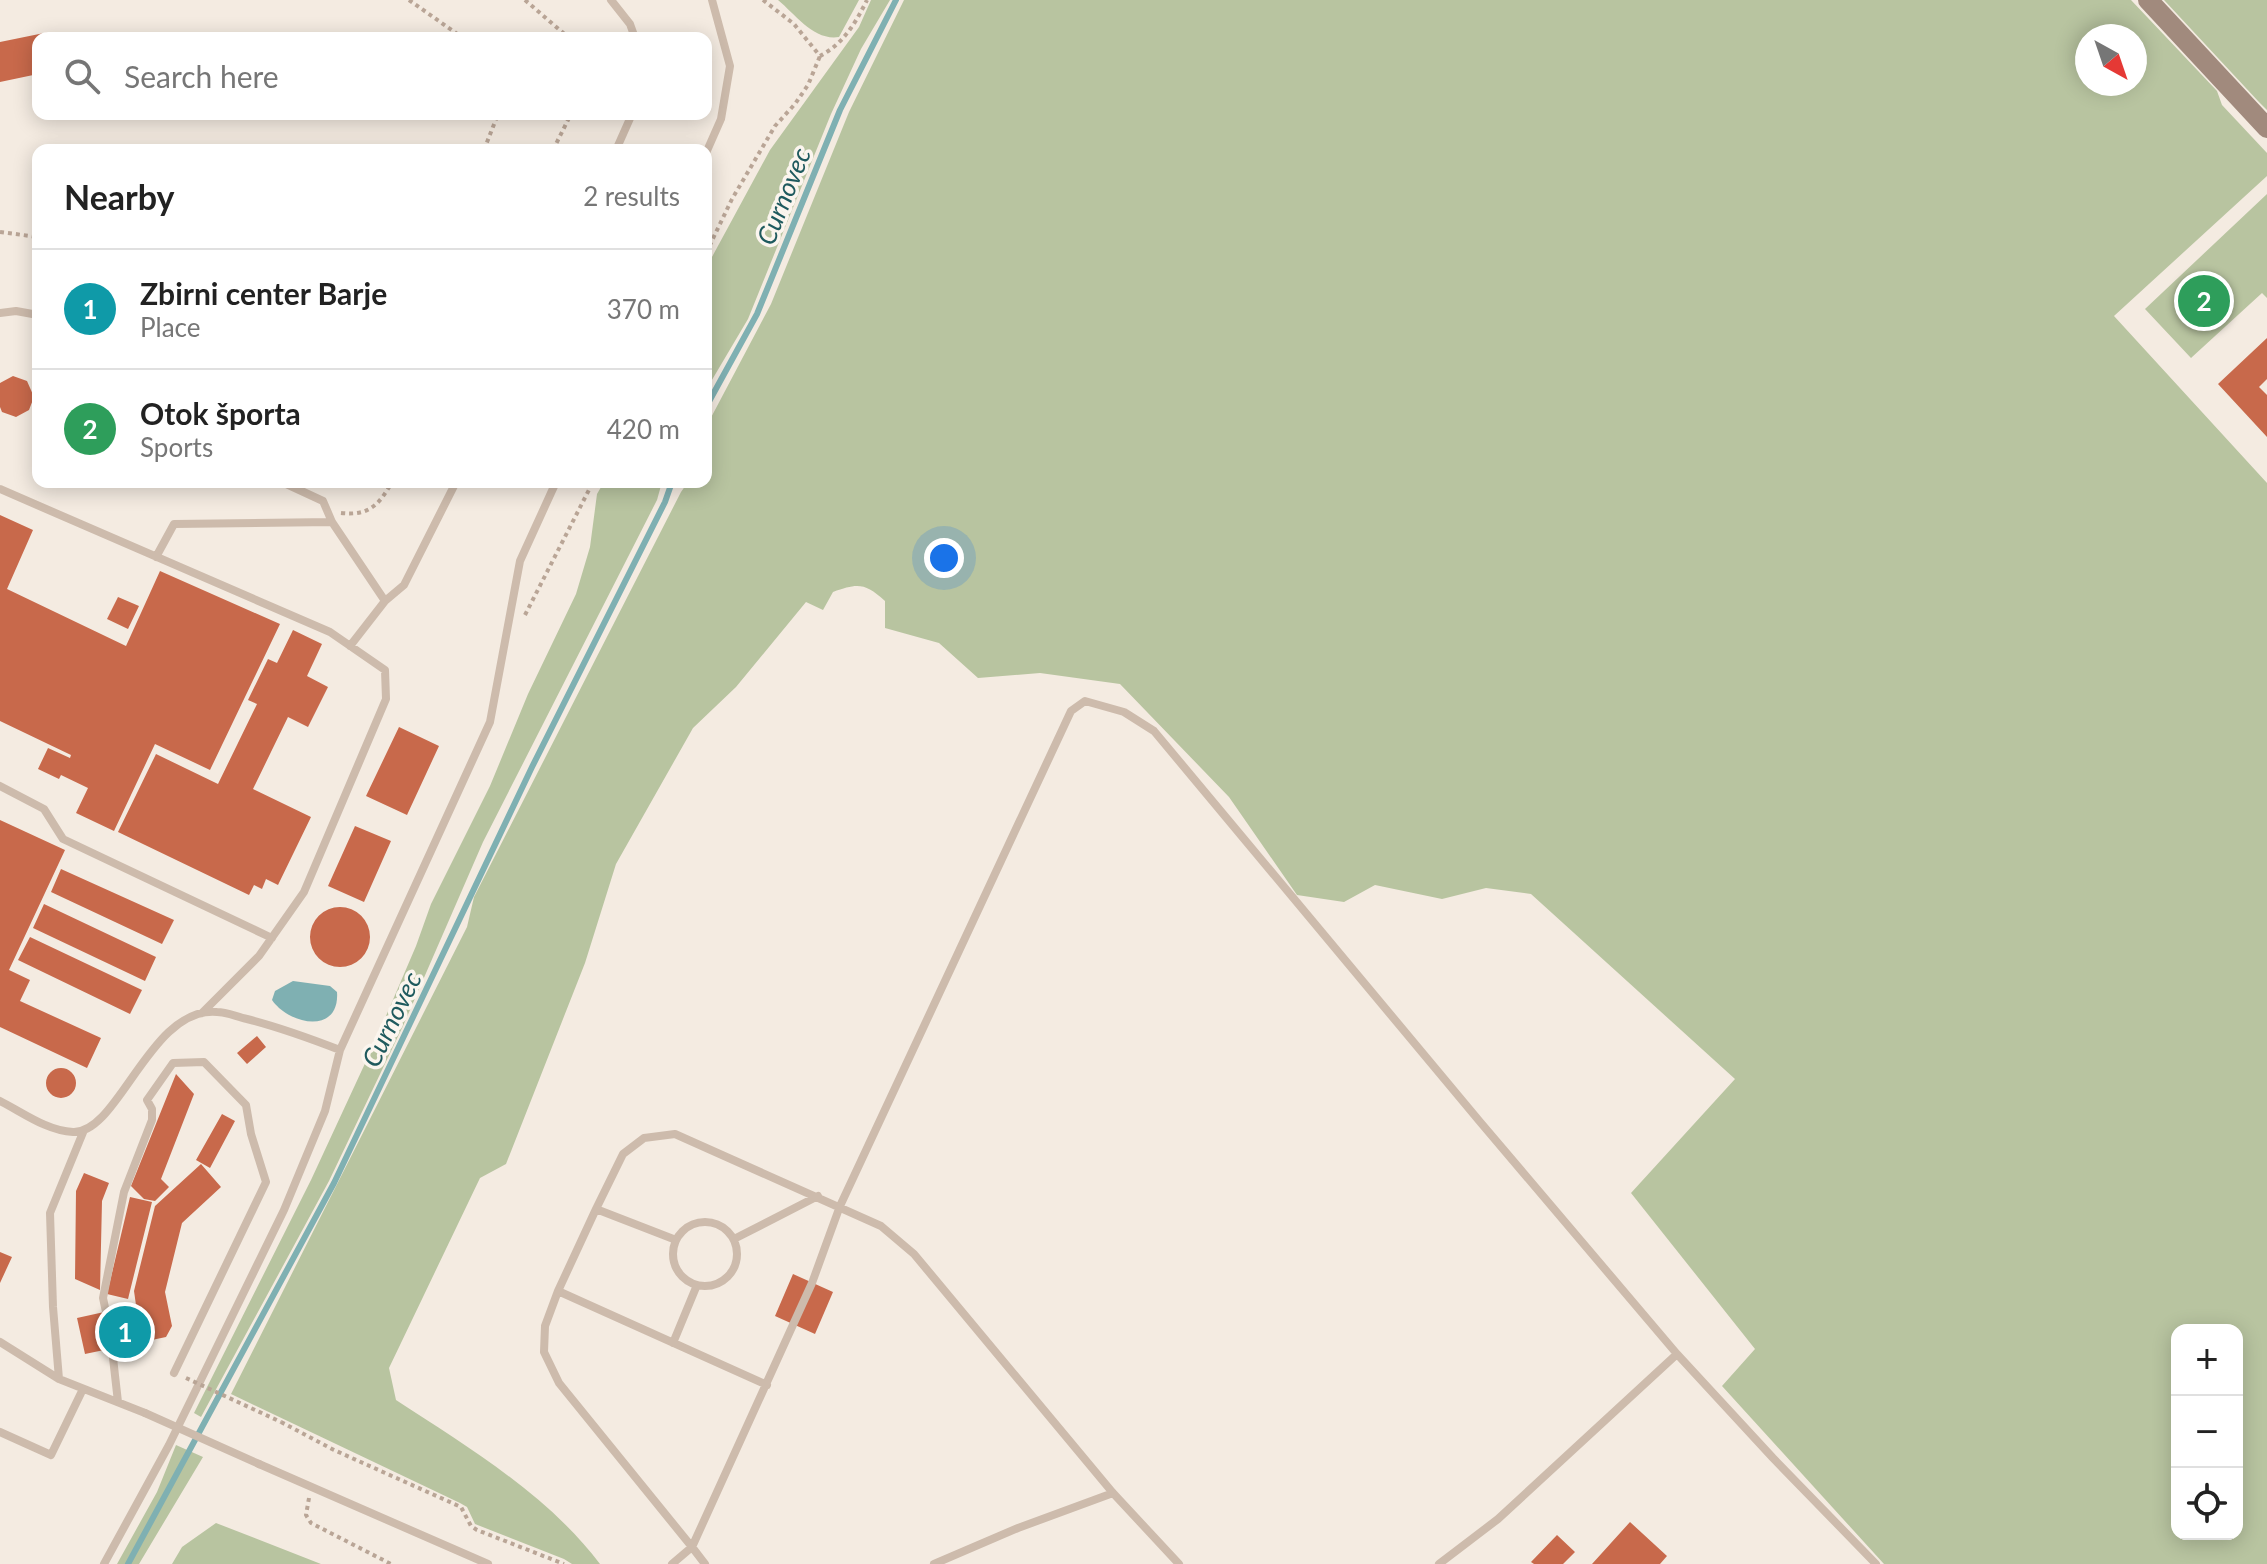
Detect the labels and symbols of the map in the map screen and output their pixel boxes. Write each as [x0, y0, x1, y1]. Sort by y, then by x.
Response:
north arrow [2075, 24, 2147, 96]
water label: Curnovec [749, 143, 817, 249]
pin: 2 [2178, 271, 2230, 331]
your location [924, 538, 964, 578]
water label: Curnovec [354, 966, 428, 1072]
pin: 1 [99, 1302, 151, 1362]

